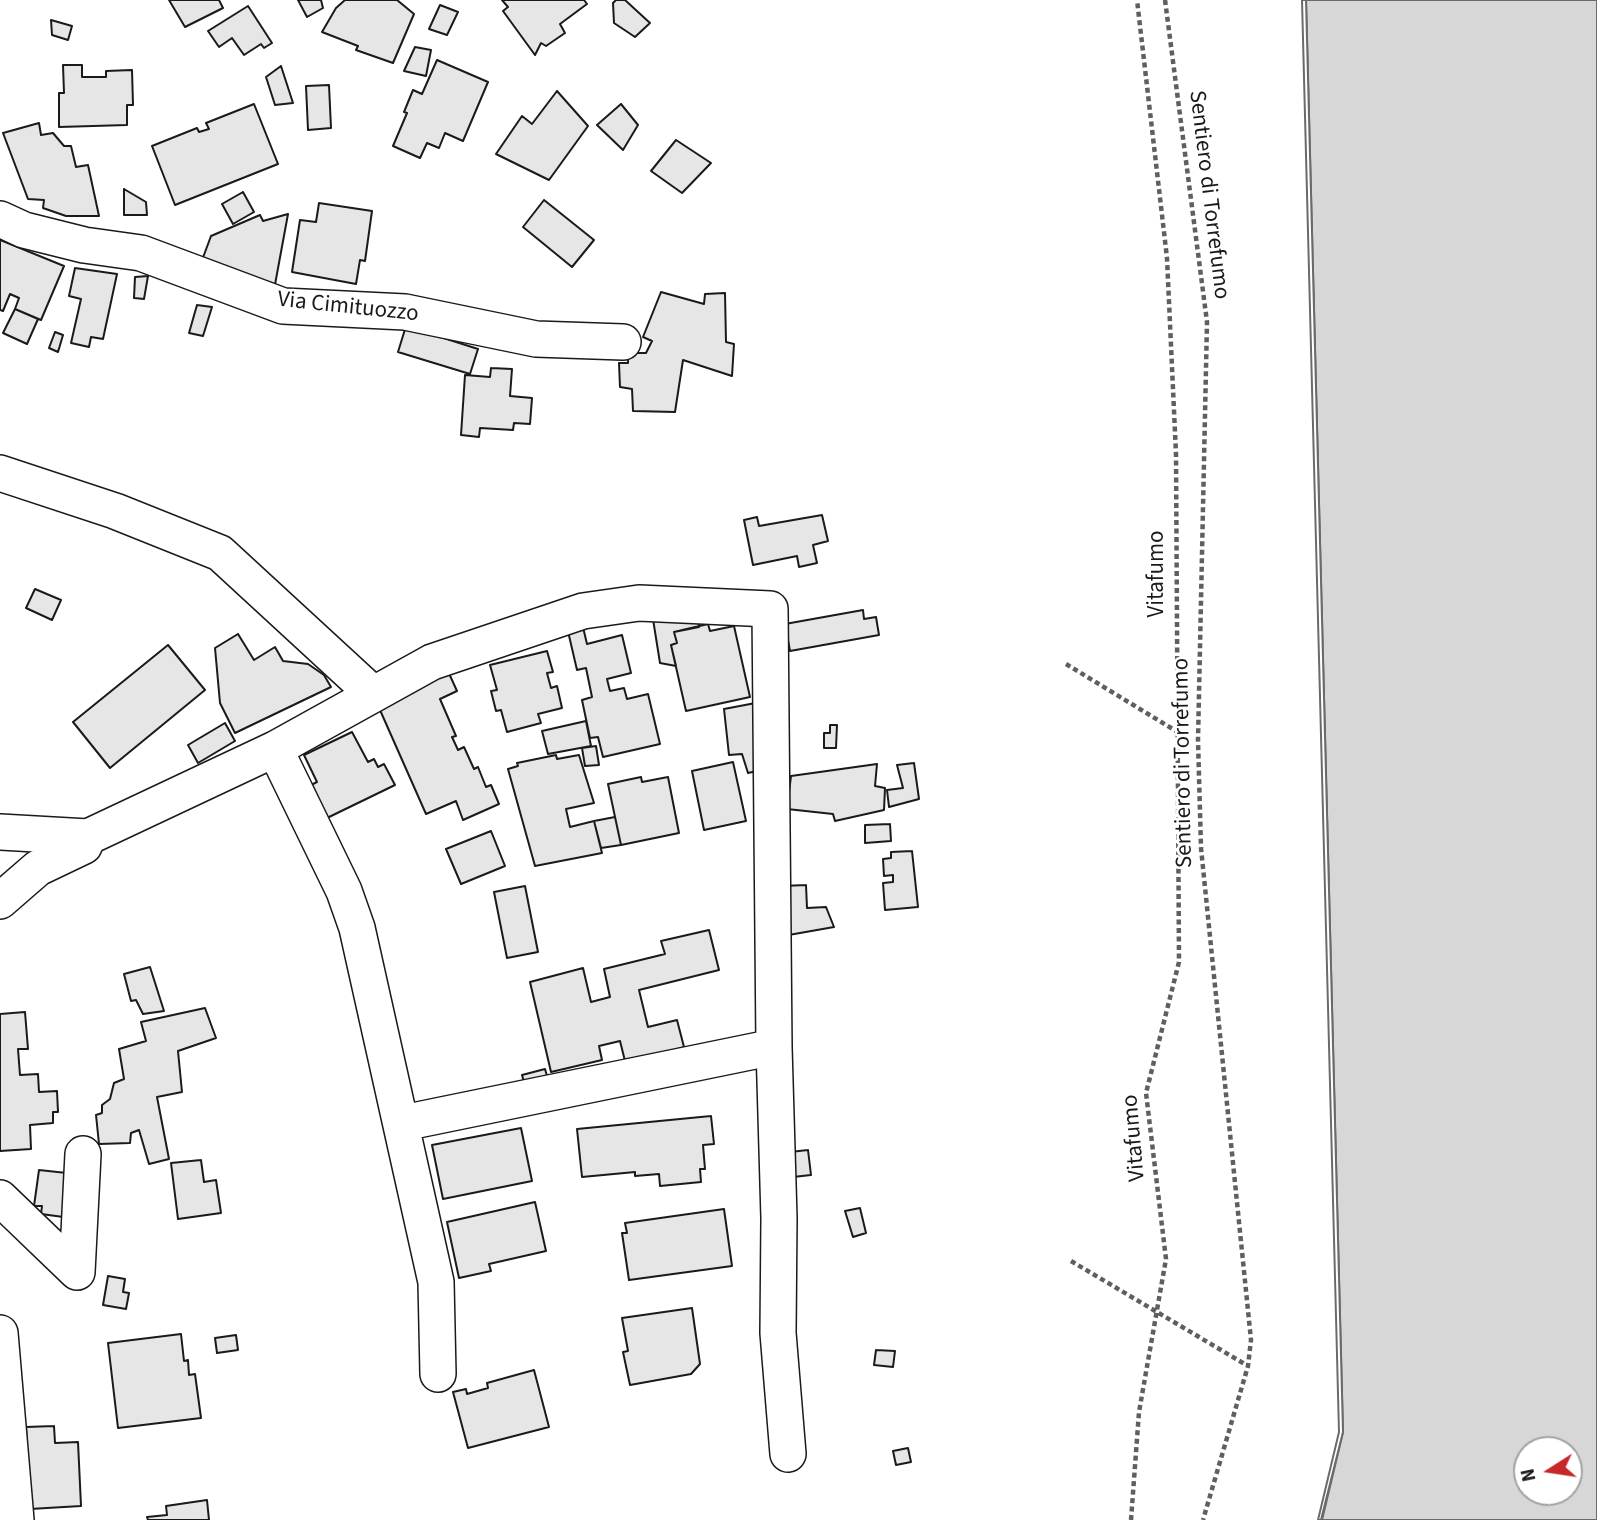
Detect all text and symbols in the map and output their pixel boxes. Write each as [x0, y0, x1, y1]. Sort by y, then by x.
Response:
street label: Sentiero di Torrefumo [1182, 89, 1234, 301]
street label: Via Cimituozzo [276, 287, 420, 329]
street label: Vitafumo [1144, 530, 1172, 618]
street label: Sentiero di Torrefumo [1168, 658, 1200, 868]
street label: Vitafumo [1117, 1093, 1153, 1183]
north arrow [1513, 1436, 1583, 1506]
text: N [1514, 1466, 1543, 1484]

